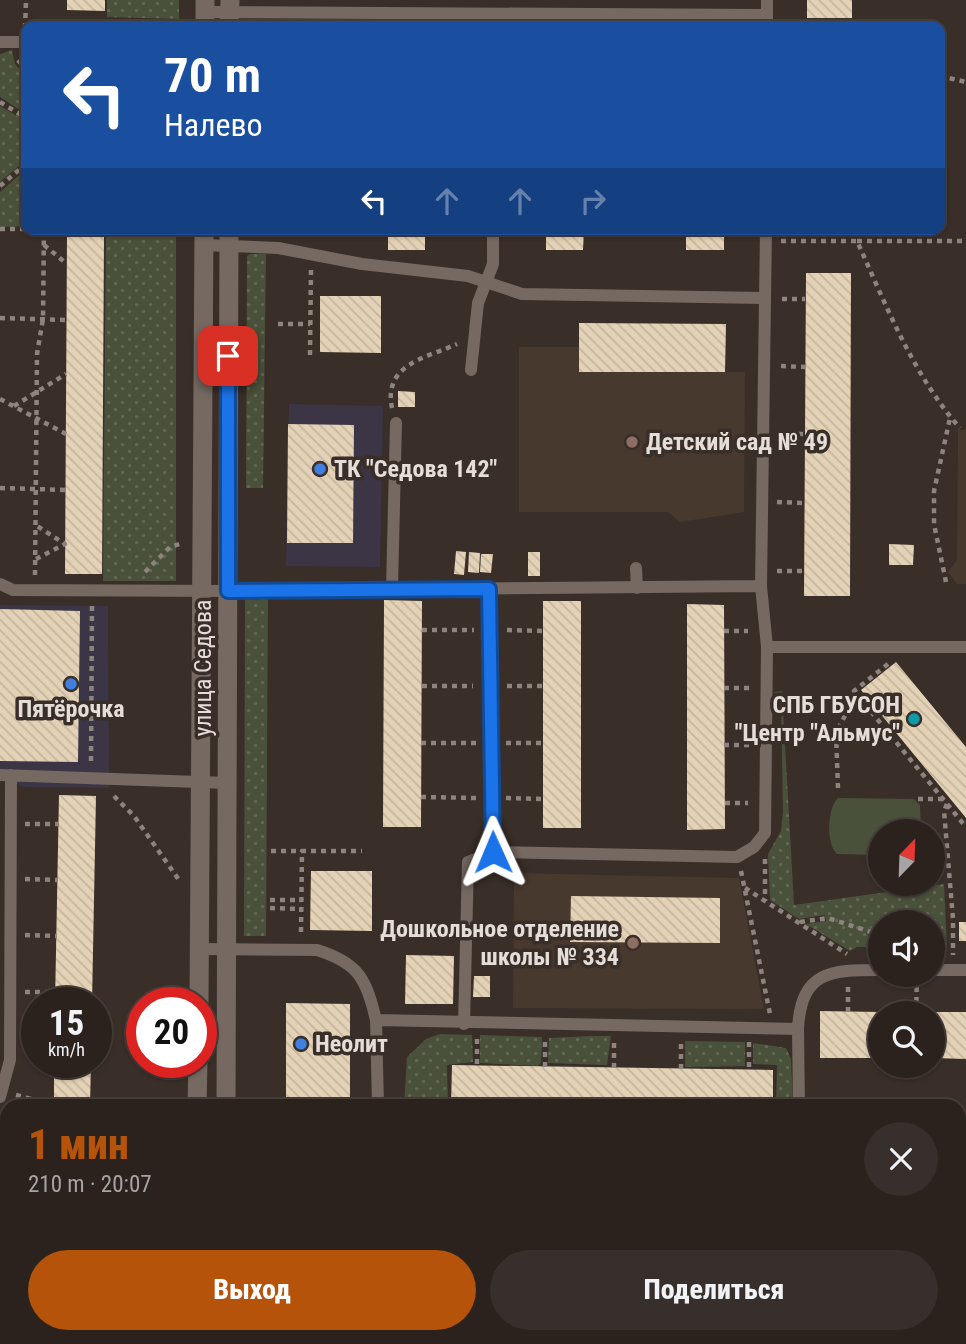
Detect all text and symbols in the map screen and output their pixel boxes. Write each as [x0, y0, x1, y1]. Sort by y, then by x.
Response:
text: 70 m [164, 47, 261, 104]
icon: left [49, 49, 140, 140]
text: Налево [164, 106, 263, 144]
icon: left [355, 182, 393, 220]
icon: ahead [428, 182, 466, 220]
icon: ahead [501, 182, 539, 220]
icon: right [574, 182, 612, 220]
pin [198, 326, 258, 386]
icon: arrive [209, 337, 247, 375]
place label: Детский сад № 49 [646, 428, 828, 456]
marker: Детский сад № 49 [624, 434, 640, 450]
place label: ТК "Седова 142" [334, 455, 497, 483]
marker: ТК "Седова 142" [312, 461, 328, 477]
street label: улица Седова [189, 600, 217, 736]
marker: Пятёрочка [63, 676, 79, 692]
place label: СПБ ГБУСОН "Центр "Альмус" [735, 691, 900, 747]
place label: Пятёрочка [17, 695, 125, 723]
marker: СПБ ГБУСОН "Центр "Альмус" [906, 711, 922, 727]
position arrow [456, 815, 530, 889]
north arrow [868, 819, 945, 896]
map controls [868, 819, 945, 1078]
button: sound [868, 910, 945, 987]
place label: Дошкольное отделение школы № 334 [380, 915, 619, 971]
marker: Дошкольное отделение школы № 334 [625, 935, 641, 951]
speed limit sign: 20 [126, 987, 217, 1078]
button: search [868, 1001, 945, 1078]
text: 15 [49, 1003, 84, 1044]
place label: Неолит [315, 1030, 388, 1058]
marker: Неолит [293, 1036, 309, 1052]
text: km/h [48, 1039, 85, 1060]
text: 1 мин [28, 1120, 129, 1169]
button: close [864, 1122, 938, 1196]
text: 210 m · 20:07 [28, 1171, 152, 1198]
button: Выход [28, 1250, 476, 1330]
button: Поделиться [490, 1250, 938, 1330]

